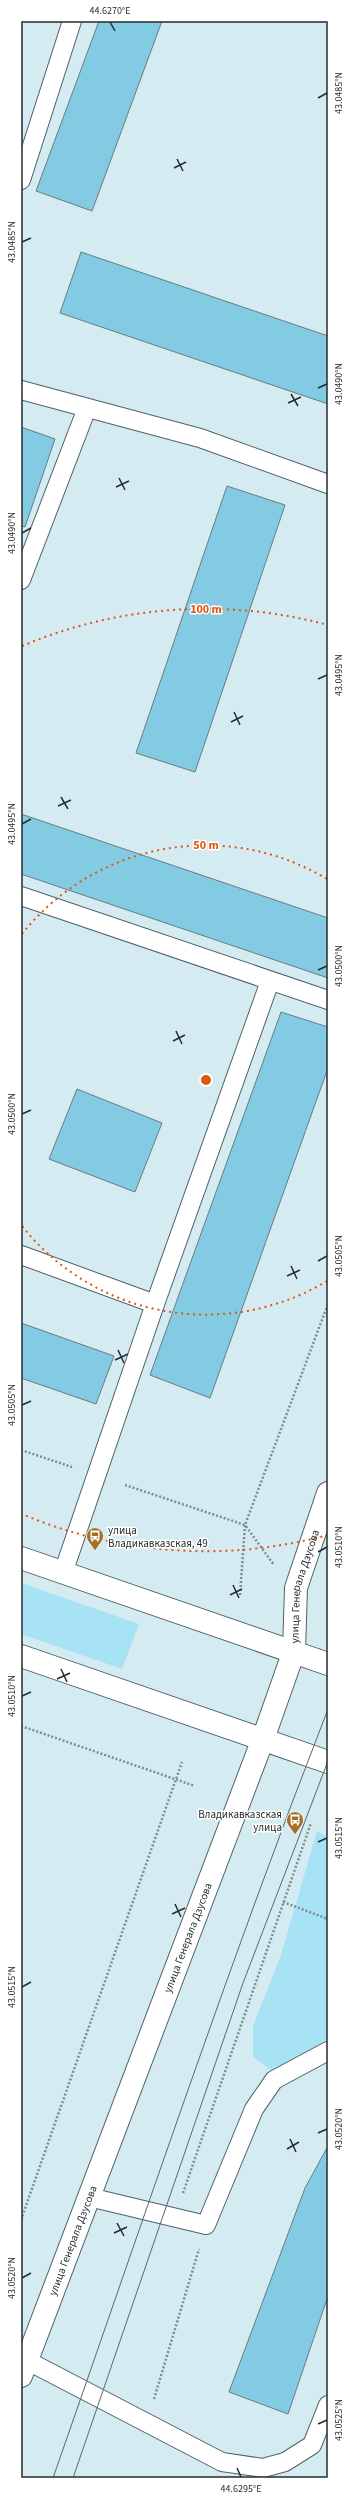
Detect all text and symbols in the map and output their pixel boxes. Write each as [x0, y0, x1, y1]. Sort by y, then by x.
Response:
text: 44.6270°E [90, 4, 130, 18]
text: 43.0485°N [332, 72, 346, 114]
text: 43.0485°N [5, 221, 19, 263]
text: 43.0490°N [332, 363, 346, 405]
text: 43.0490°N [5, 512, 19, 554]
text: 100 m [190, 601, 222, 618]
text: 43.0495°N [332, 654, 346, 696]
text: 43.0495°N [5, 803, 19, 845]
text: 50 m [193, 837, 219, 854]
text: 43.0500°N [332, 945, 346, 987]
centre of rings [199, 1073, 213, 1087]
text: 43.0500°N [5, 1093, 19, 1135]
text: 43.0505°N [332, 1235, 346, 1277]
text: 43.0505°N [5, 1384, 19, 1426]
place label: улица Владикавказская, 49 [108, 1523, 208, 1551]
bus stop icon: улица Владикавказская, 49 [85, 1526, 105, 1551]
text: 43.0510°N [332, 1526, 346, 1568]
street label: улица Генерала Дзусова [287, 1528, 323, 1644]
text: 43.0510°N [5, 1675, 19, 1717]
place label: Владикавказская улица [198, 1807, 282, 1835]
bus stop icon: Владикавказская улица [285, 1810, 305, 1835]
text: 43.0515°N [332, 1817, 346, 1859]
street label: улица Генерала Дзусова [160, 1880, 215, 1995]
text: 43.0515°N [5, 1966, 19, 2008]
text: 43.0520°N [332, 2108, 346, 2150]
street label: улица Генерала Дзусова [45, 2183, 100, 2298]
text: 43.0520°N [5, 2257, 19, 2299]
text: 43.0525°N [332, 2399, 346, 2441]
text: 44.6295°E [221, 2482, 261, 2496]

